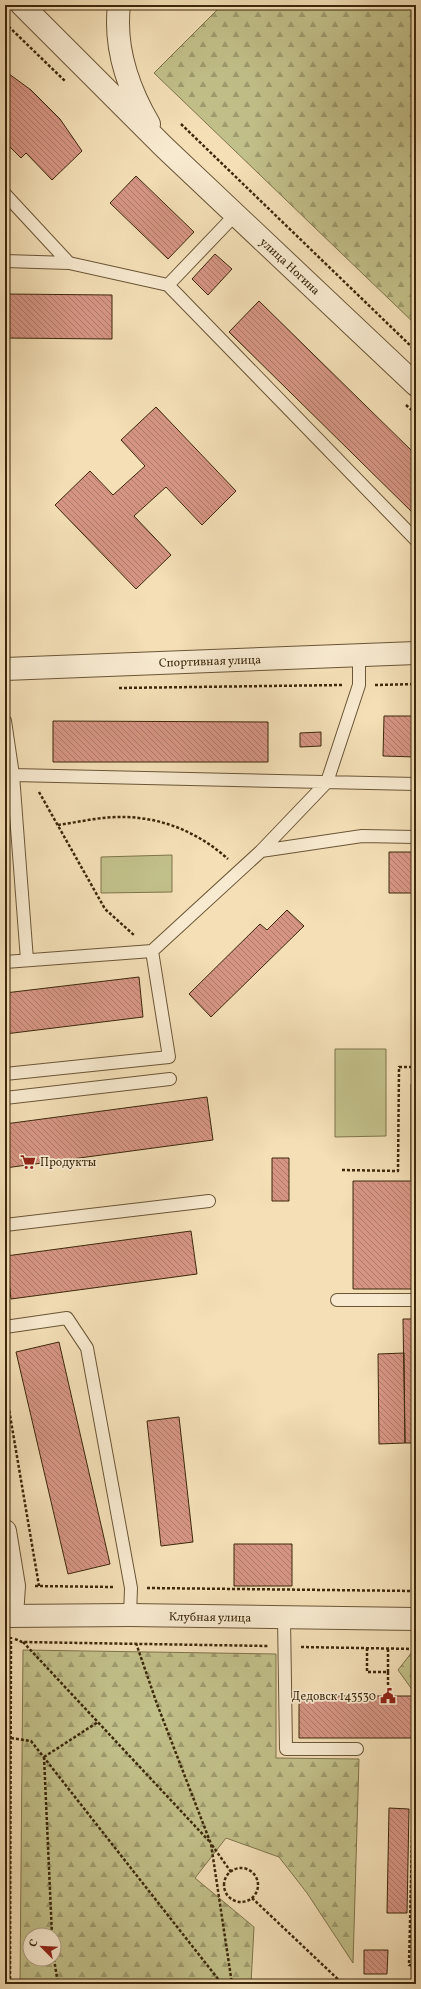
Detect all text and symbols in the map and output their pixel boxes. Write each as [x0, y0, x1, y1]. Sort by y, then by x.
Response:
street label: улица Ногина [256, 235, 323, 299]
street label: Спортивная улица [159, 652, 262, 672]
supermarket icon: Продукты [19, 1153, 37, 1171]
place label: Продукты [40, 1155, 97, 1171]
street label: Клубная улица [169, 1609, 251, 1627]
public building icon: Дедовск 143530 [379, 1687, 397, 1705]
place label: Дедовск 143530 [292, 1689, 376, 1705]
north arrow [22, 1927, 62, 1967]
text: С [26, 1937, 43, 1950]

